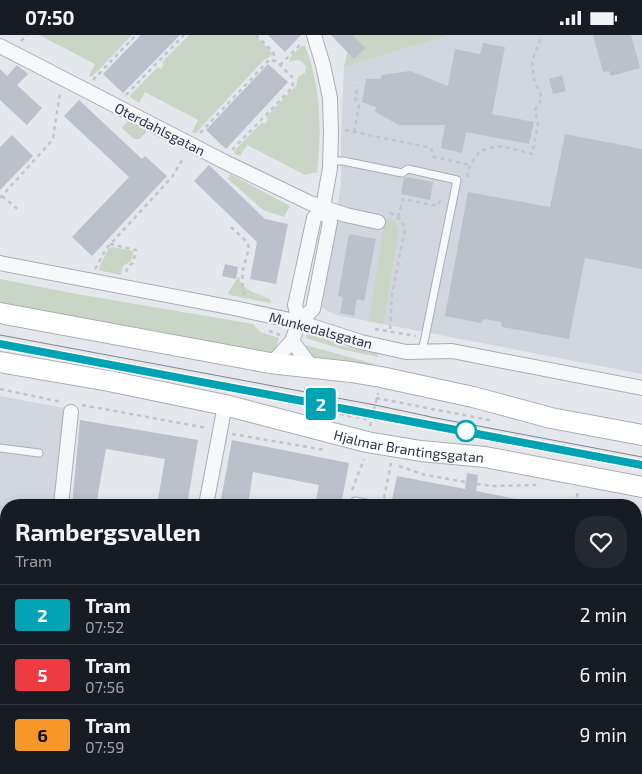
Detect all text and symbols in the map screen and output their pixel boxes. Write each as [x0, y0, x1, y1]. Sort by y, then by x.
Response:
text: 07:50 [25, 6, 74, 29]
street label: Oterdahlsgatan [112, 99, 208, 159]
street label: Munkedalsgatan [267, 308, 375, 352]
line badge: 2 [305, 388, 337, 420]
text: 2 [316, 393, 326, 415]
unlabelled marker [455, 420, 477, 442]
street label: Hjalmar Brantingsgatan [332, 425, 485, 465]
button: heart [575, 516, 627, 568]
text: Rambergsvallen [15, 517, 201, 546]
text: Tram [15, 551, 52, 570]
text: Tram [85, 594, 131, 617]
text: 2 min [580, 603, 627, 626]
text: 2 [37, 604, 48, 626]
text: 07:52 [85, 617, 124, 636]
text: Tram [85, 654, 131, 677]
text: 6 min [579, 663, 627, 686]
text: 5 [38, 664, 47, 686]
text: 07:56 [85, 677, 124, 696]
text: Tram [85, 714, 131, 737]
text: 9 min [579, 723, 627, 746]
text: 6 [37, 724, 48, 746]
text: 07:59 [85, 737, 124, 756]

